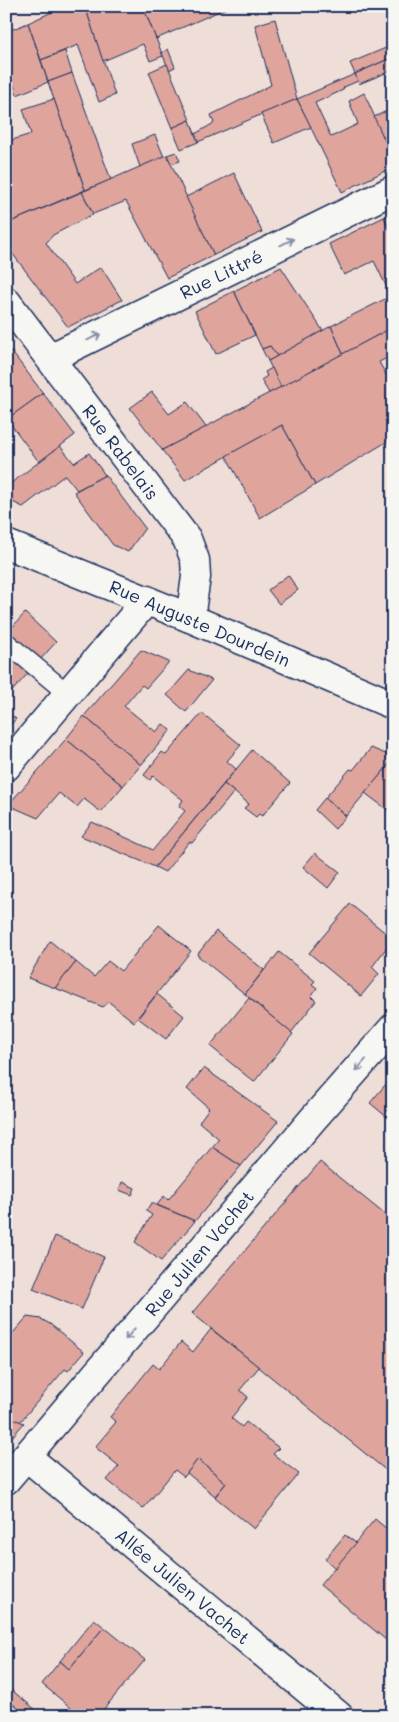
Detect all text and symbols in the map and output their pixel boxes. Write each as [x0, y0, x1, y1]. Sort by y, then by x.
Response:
one-way arrow [279, 237, 294, 247]
street label: Rue Littré [176, 244, 266, 304]
one-way arrow [86, 332, 101, 342]
street label: Rue Rabelais [77, 399, 165, 505]
street label: Rue Auguste Dourdein [106, 574, 294, 672]
one-way arrow [355, 1058, 366, 1071]
street label: Rue Julien Vachet [139, 1185, 259, 1321]
one-way arrow [124, 1328, 135, 1341]
street label: Allée Julien Vachet [111, 1523, 255, 1649]

